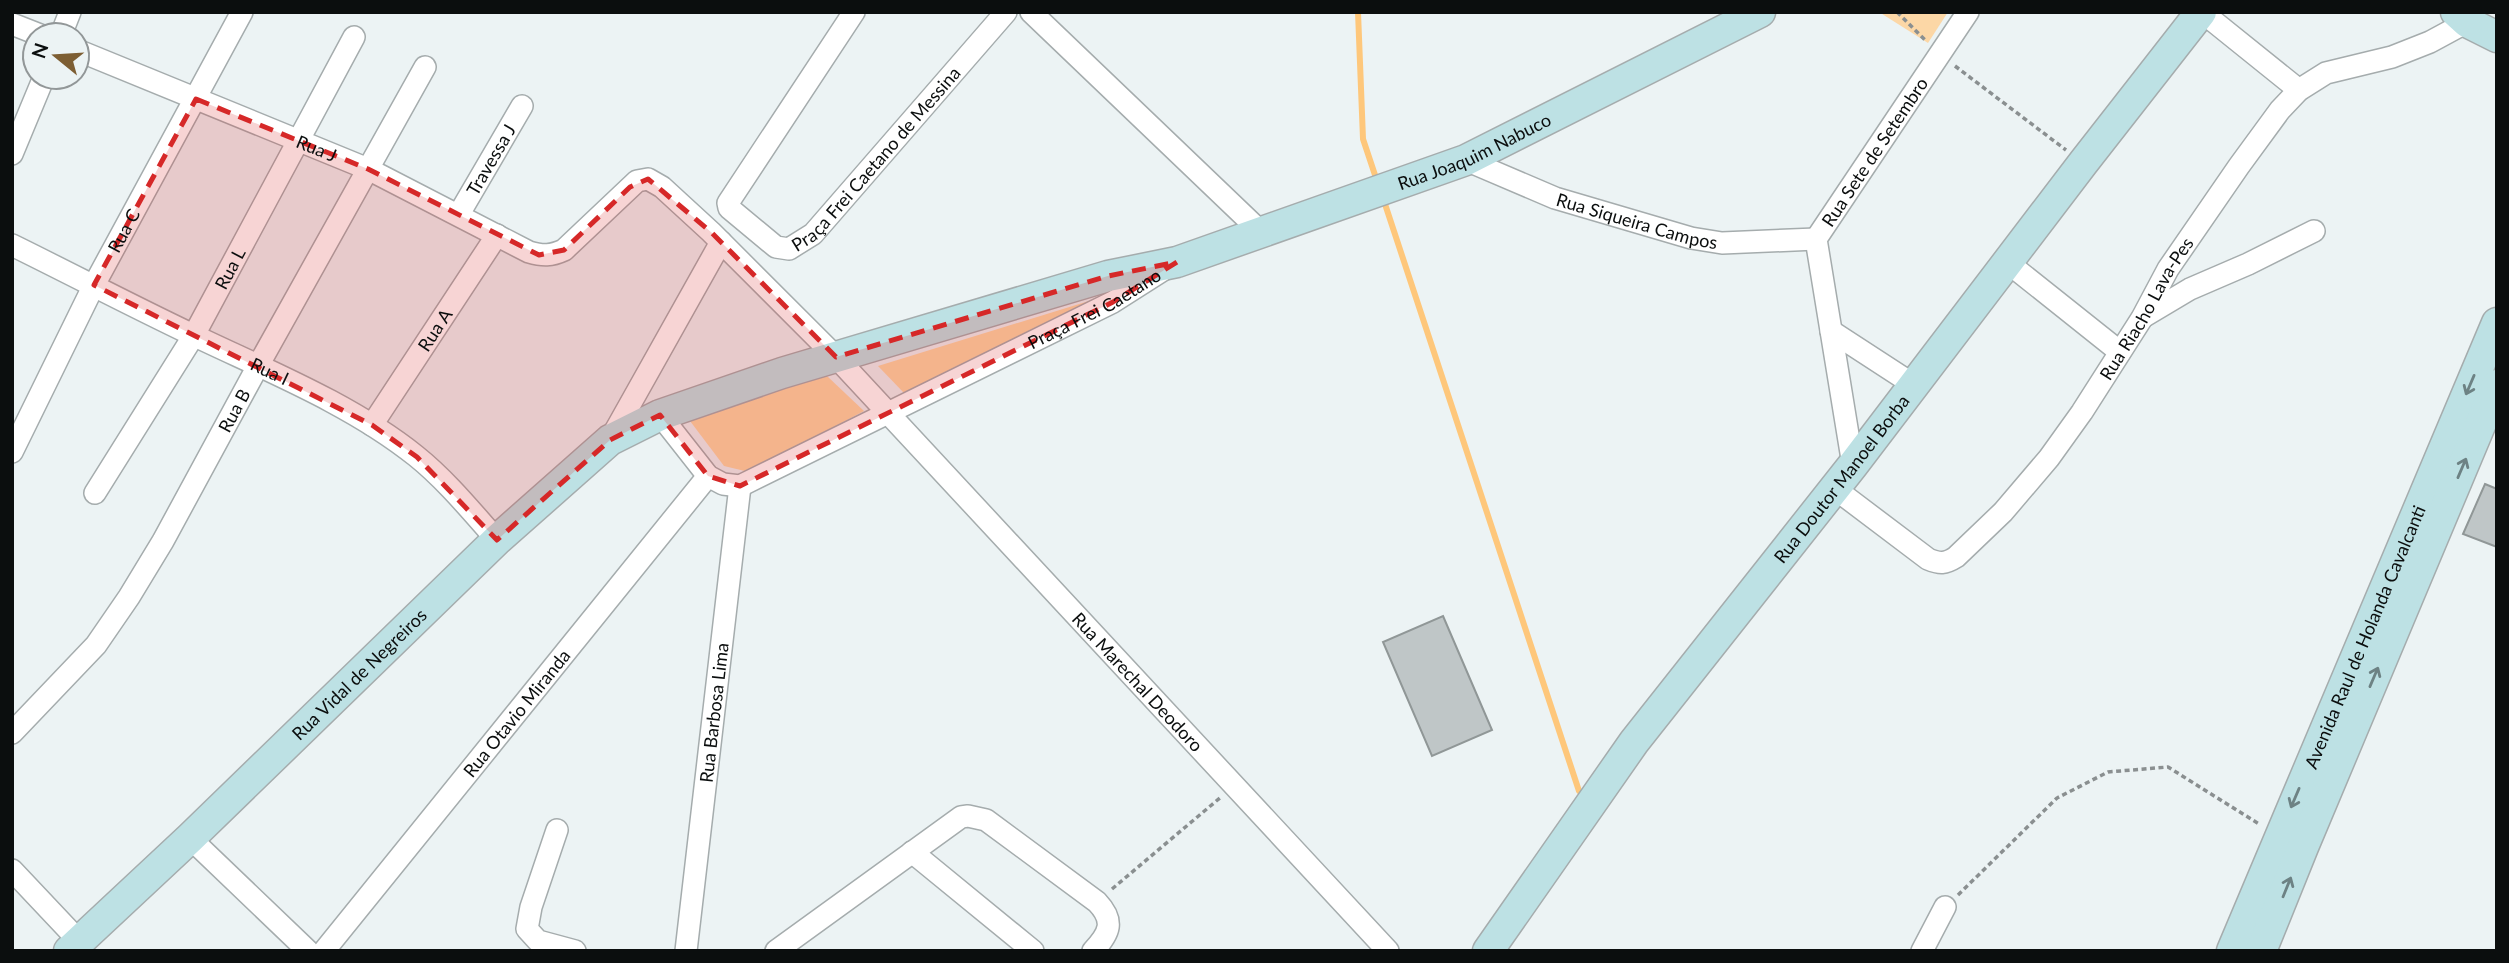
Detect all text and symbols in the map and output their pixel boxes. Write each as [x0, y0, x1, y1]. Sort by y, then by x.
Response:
north arrow [21, 21, 91, 91]
text: N [26, 40, 53, 61]
street label: Praça Frei Caetano de Messina [787, 62, 965, 256]
street label: Rua Sete de Setembro [1817, 73, 1932, 231]
street label: Rua Joaquim Nabuco [1394, 108, 1555, 194]
street label: Travessa J [461, 120, 520, 199]
street label: Rua J [293, 130, 340, 166]
street label: Rua Siqueira Campos [1554, 188, 1719, 253]
street label: Rua C [103, 205, 144, 256]
street label: Rua Riacho Lava-Pes [2094, 233, 2198, 384]
street label: Rua L [210, 244, 250, 293]
street label: Praça Frei Caetano [1024, 263, 1165, 353]
street label: Rua A [413, 304, 457, 355]
street label: Rua I [247, 353, 293, 389]
one-way arrow [2463, 374, 2476, 396]
street label: Rua B [213, 385, 255, 436]
street label: Rua Doutor Manoel Borba [1769, 390, 1914, 567]
one-way arrow [2456, 457, 2469, 479]
street label: Avenida Raul de Holanda Cavalcanti [2299, 502, 2430, 772]
street label: Rua Vidal de Negreiros [287, 604, 431, 744]
street label: Rua Marechal Deodoro [1068, 608, 1208, 756]
street label: Rua Barbosa Lima [695, 642, 733, 784]
street label: Rua Otavio Miranda [458, 645, 575, 781]
one-way arrow [2368, 667, 2381, 689]
one-way arrow [2288, 787, 2301, 808]
one-way arrow [2281, 877, 2294, 899]

